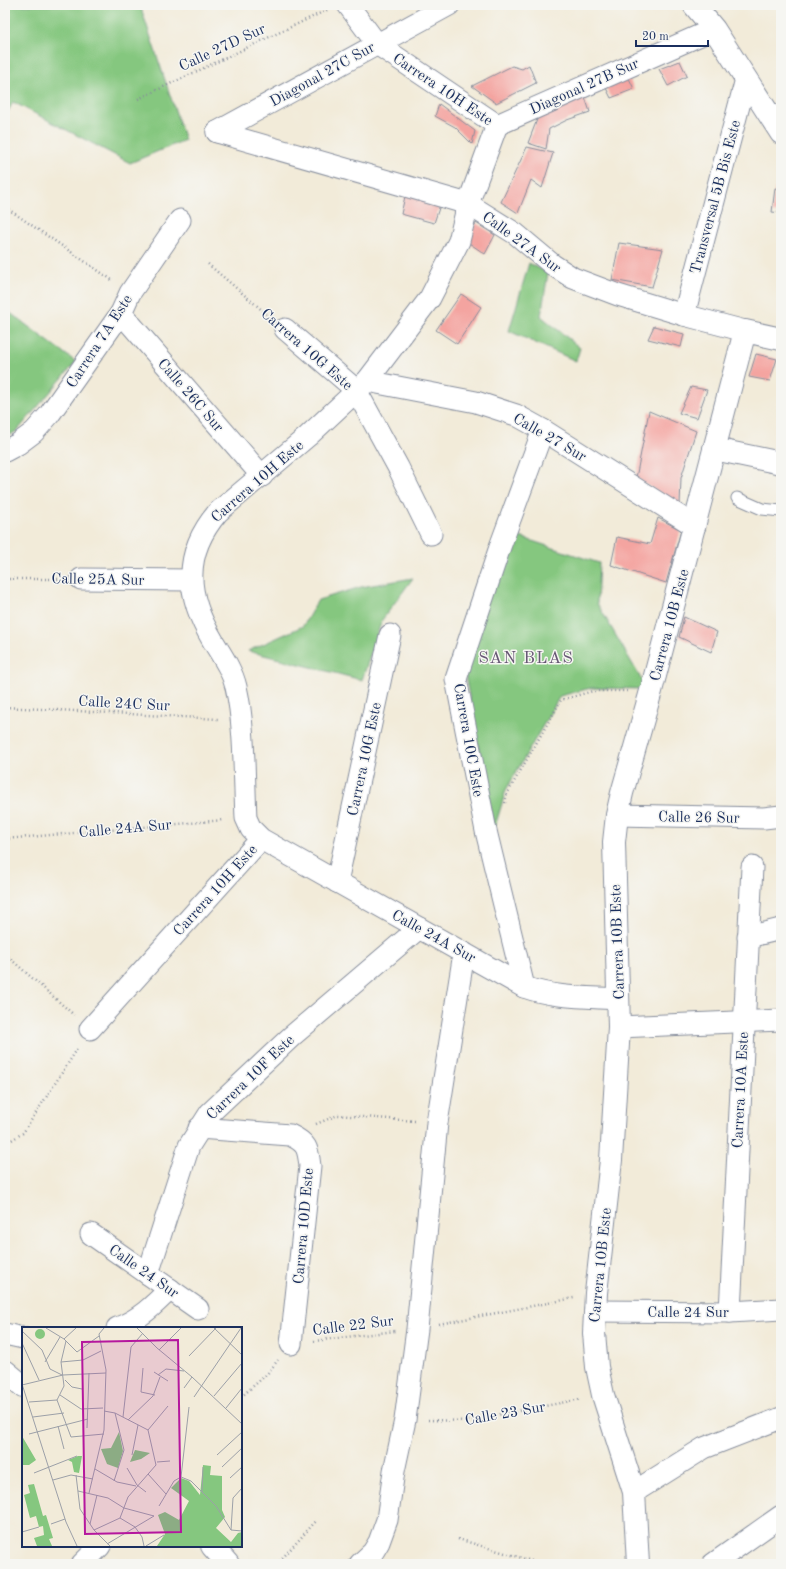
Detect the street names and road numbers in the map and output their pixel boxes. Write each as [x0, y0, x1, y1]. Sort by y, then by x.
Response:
street label: Calle 27D Sur [177, 22, 268, 75]
street label: Diagonal 27C Sur [268, 40, 378, 110]
street label: Carrera 10H Este [390, 51, 495, 129]
street label: Diagonal 27B Sur [528, 57, 642, 118]
street label: Transversal 5B Bis Este [689, 119, 744, 276]
street label: Calle 27A Sur [479, 210, 563, 277]
street label: Carrera 7A Este [65, 292, 136, 391]
street label: Carrera 10G Este [257, 306, 355, 394]
street label: Calle 26C Sur [154, 356, 226, 436]
street label: Calle 27 Sur [510, 411, 588, 465]
street label: Carrera 10H Este [209, 438, 307, 526]
street label: Carrera 10B Este [648, 568, 693, 683]
street label: Calle 25A Sur [51, 572, 145, 589]
street label: Carrera 10C Este [450, 682, 485, 798]
street label: Calle 24C Sur [78, 695, 170, 714]
street label: Carrera 10G Este [346, 701, 385, 818]
street label: Calle 26 Sur [658, 810, 740, 827]
street label: Calle 24A Sur [78, 818, 172, 841]
street label: Carrera 10H Este [171, 842, 261, 939]
street label: Carrera 10B Este [609, 884, 628, 1000]
street label: Calle 24A Sur [389, 908, 478, 966]
street label: Carrera 10A Este [731, 1031, 752, 1149]
street label: Carrera 10F Este [204, 1033, 298, 1123]
street label: Carrera 10D Este [292, 1167, 317, 1285]
street label: Carrera 10B Este [588, 1207, 615, 1323]
street label: Calle 24 Sur [105, 1243, 181, 1302]
street label: Calle 24 Sur [647, 1306, 729, 1321]
street label: Calle 22 Sur [312, 1314, 395, 1339]
street label: Calle 23 Sur [464, 1400, 547, 1429]

